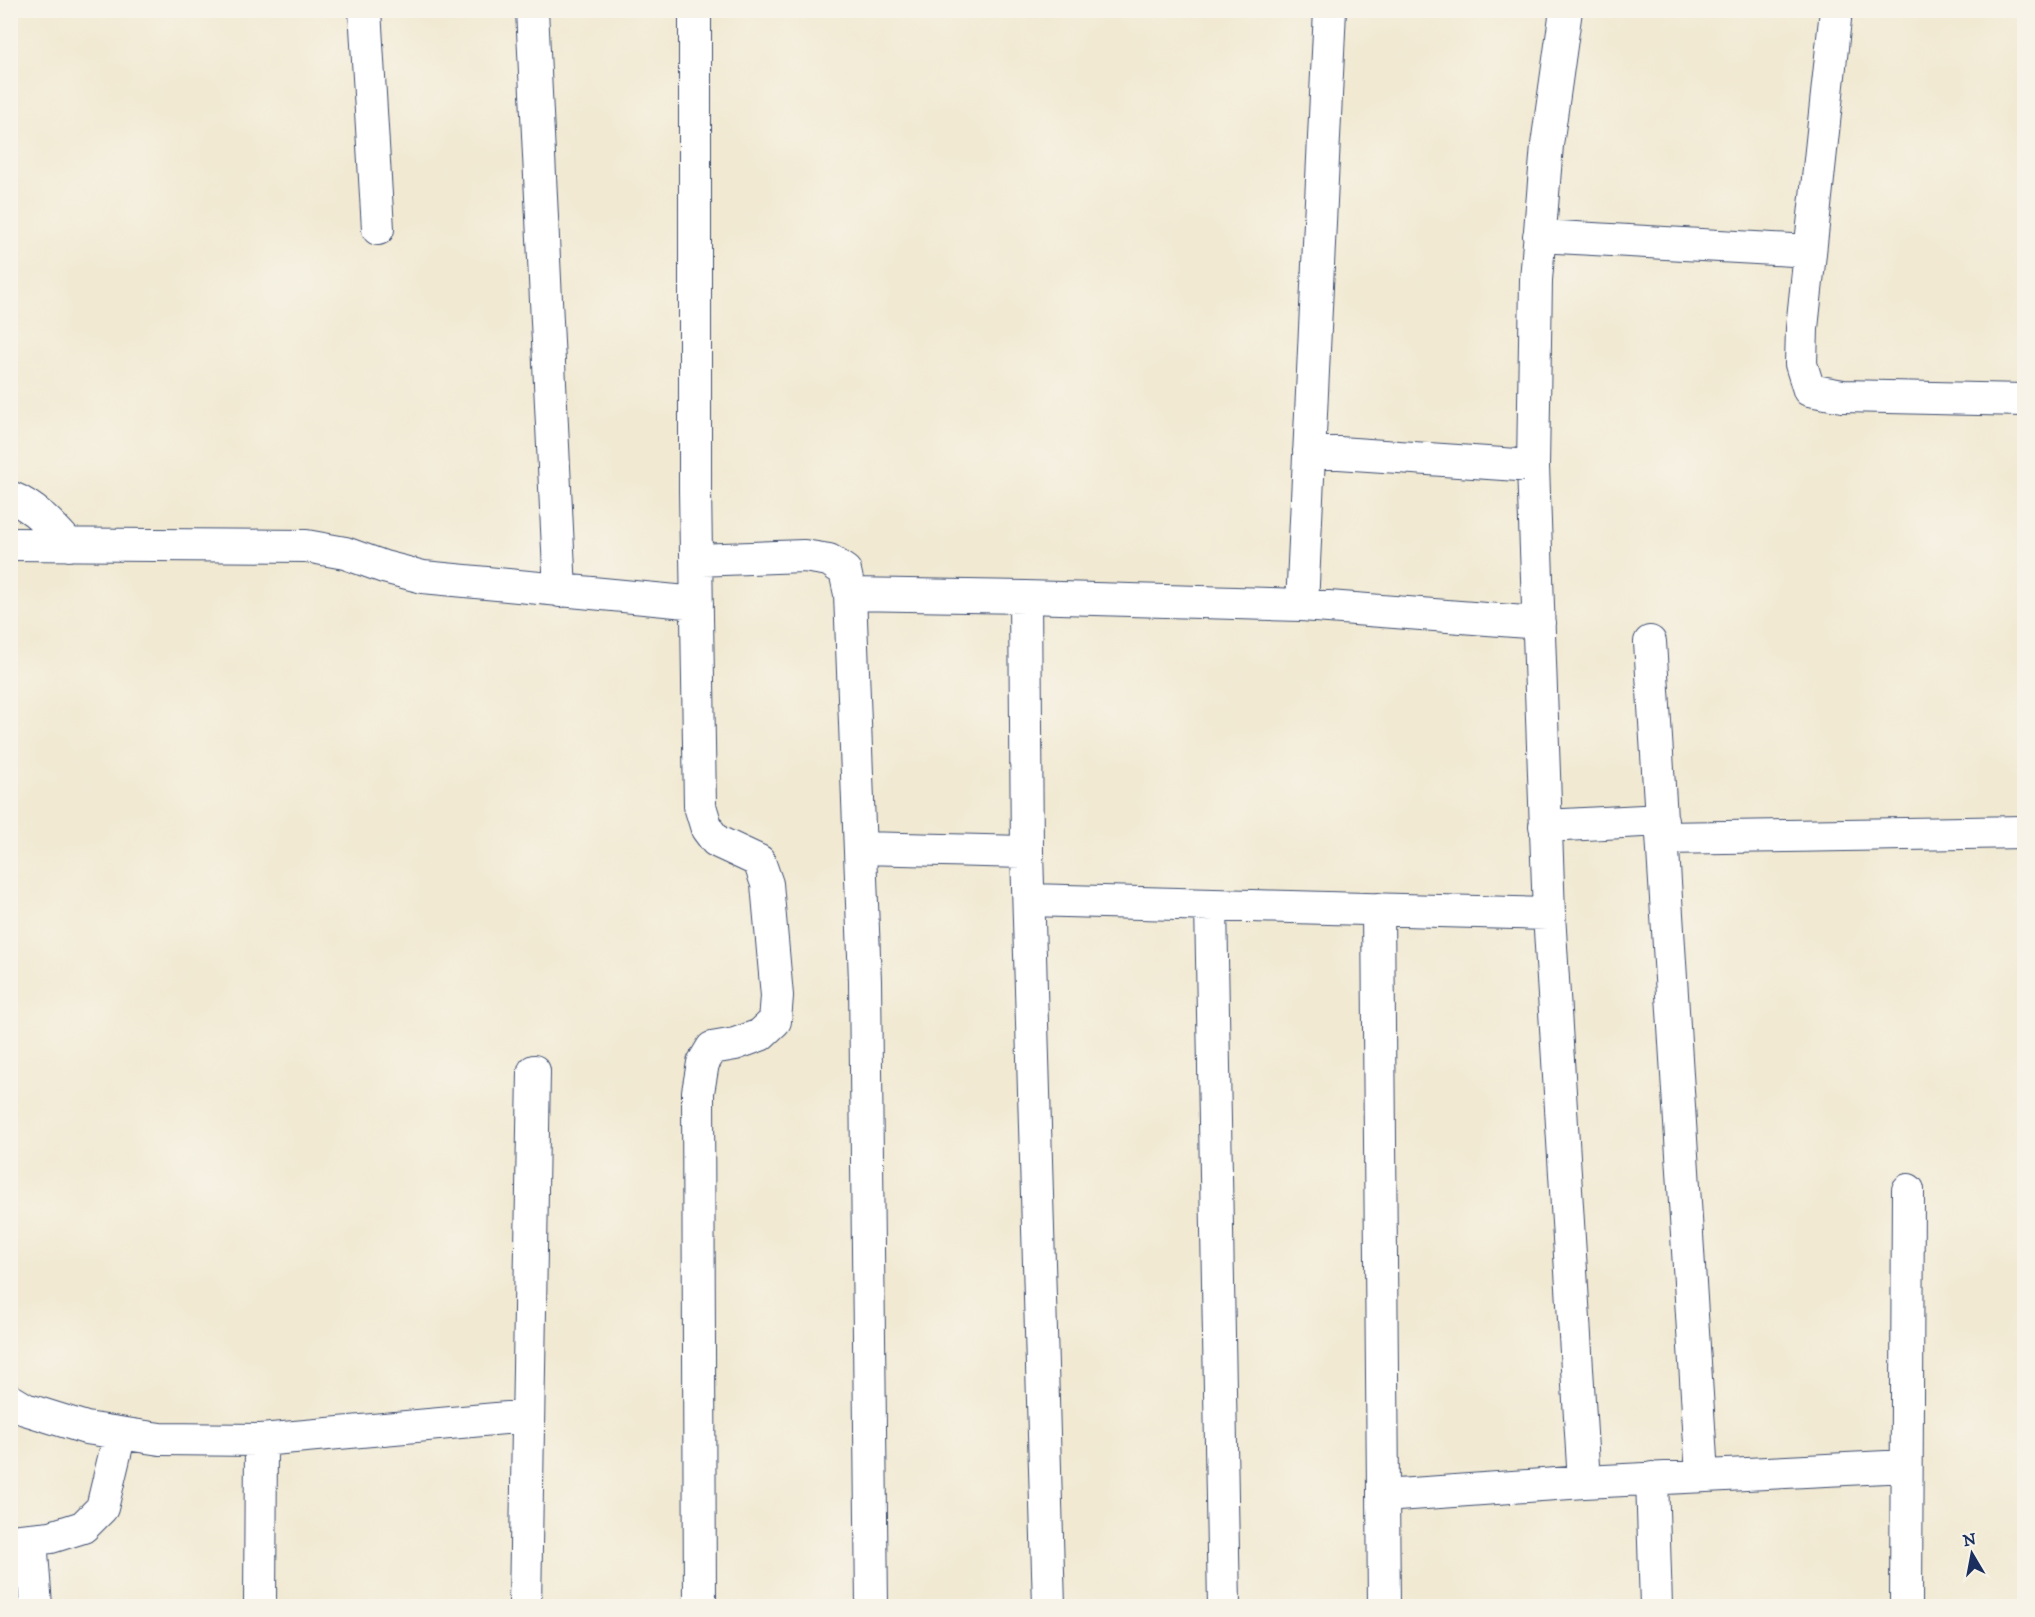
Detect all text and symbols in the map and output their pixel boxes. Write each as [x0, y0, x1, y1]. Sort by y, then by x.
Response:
north arrow [1942, 1524, 2002, 1584]
text: N [1961, 1529, 1978, 1551]

